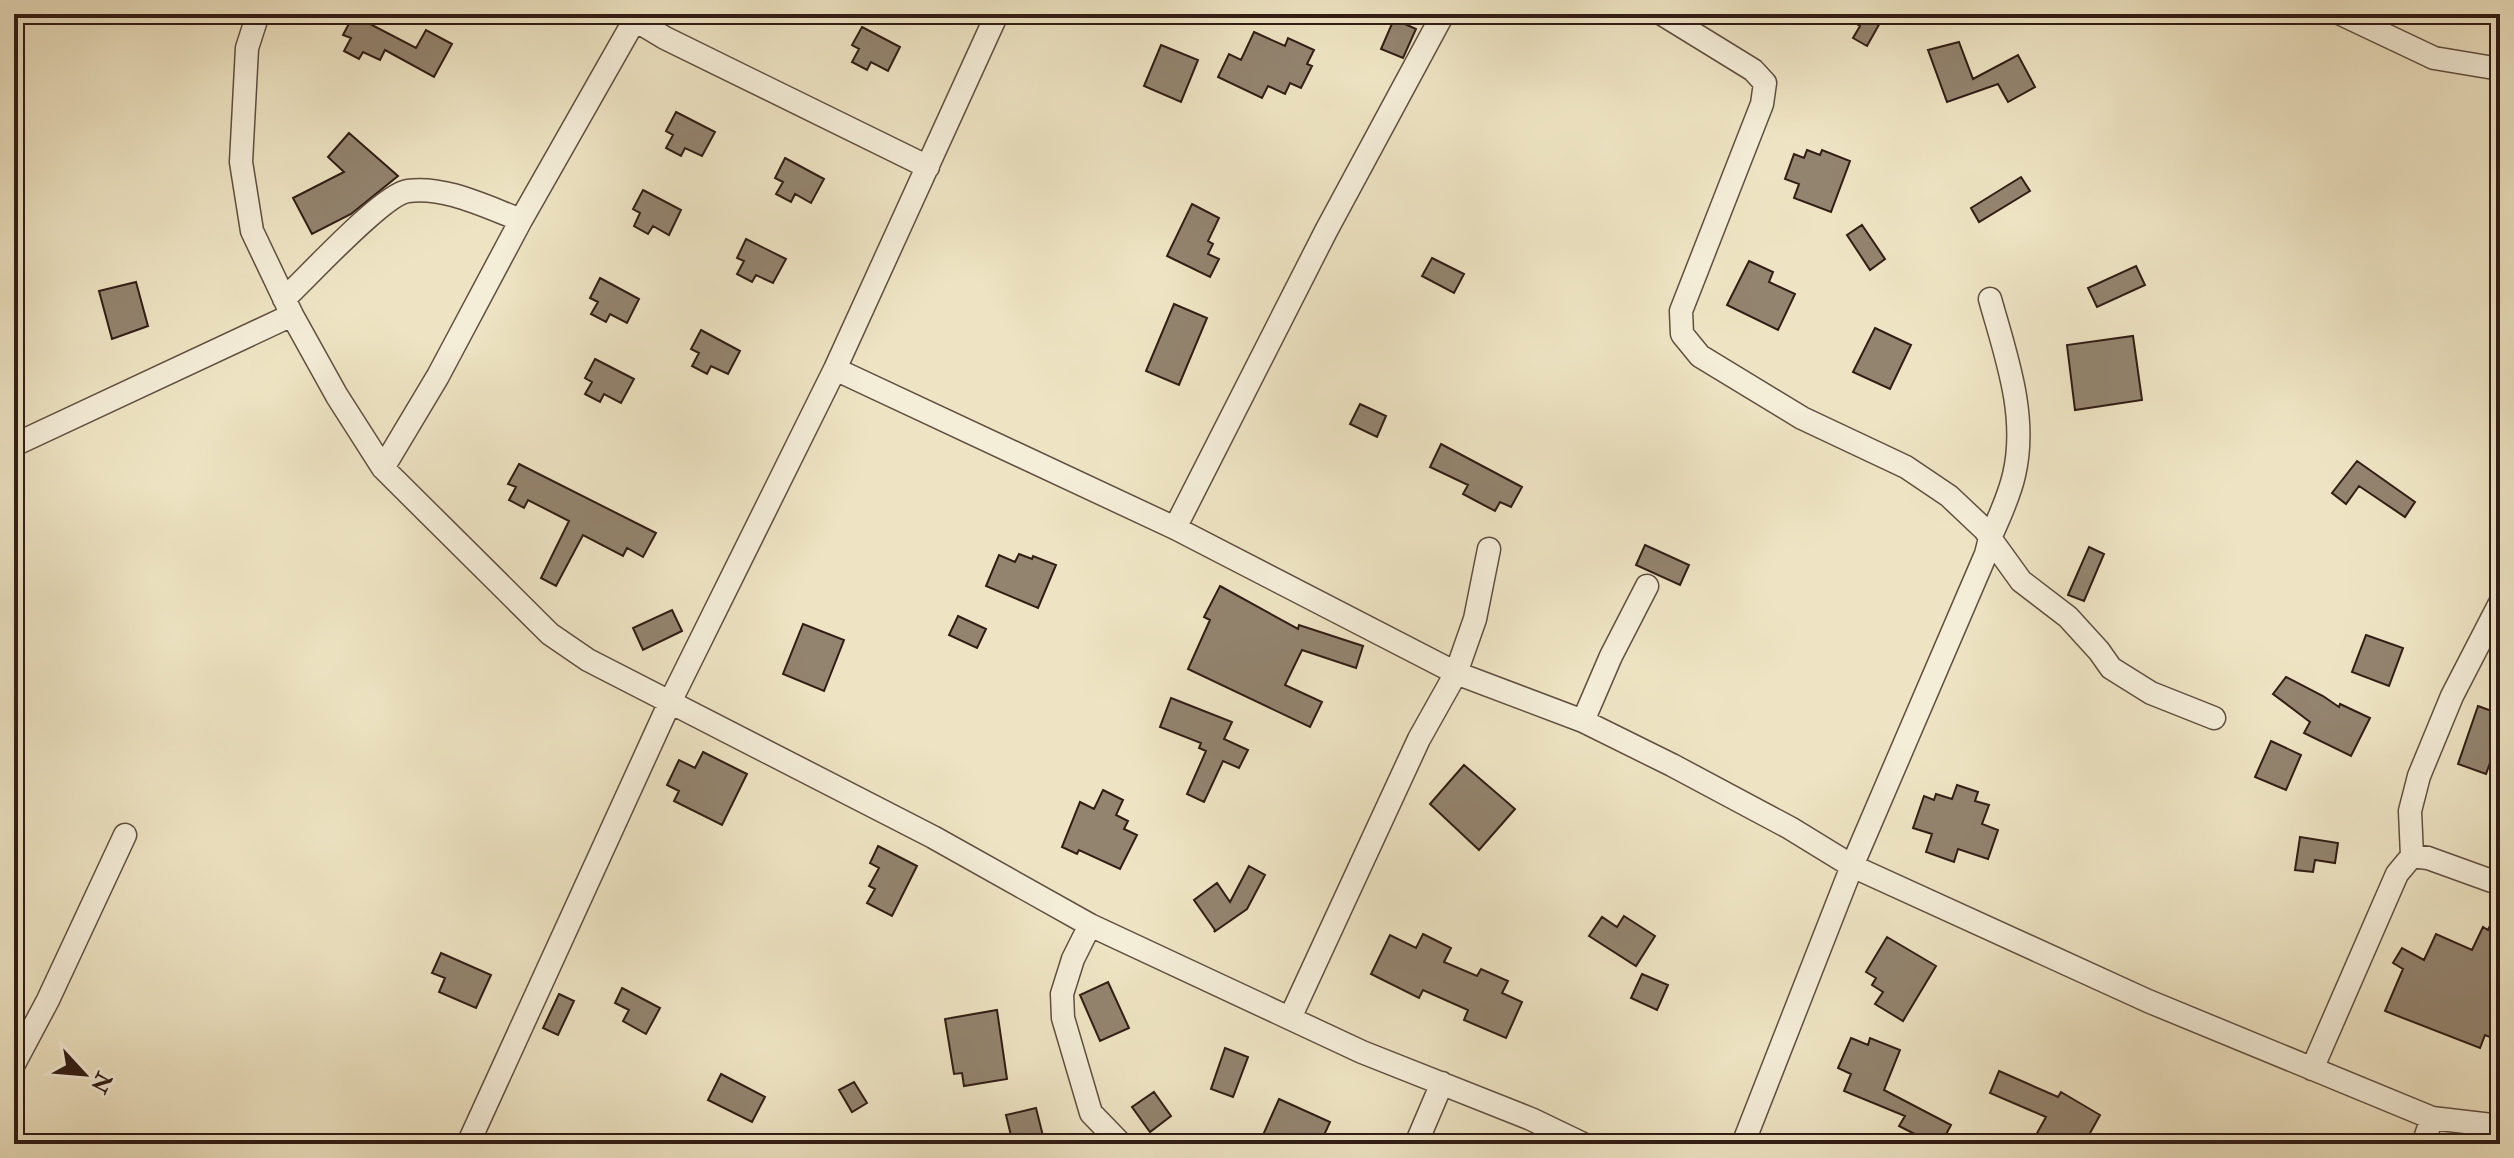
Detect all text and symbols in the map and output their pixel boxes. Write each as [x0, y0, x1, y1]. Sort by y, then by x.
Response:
north arrow [44, 1034, 124, 1114]
text: N [84, 1066, 118, 1098]

